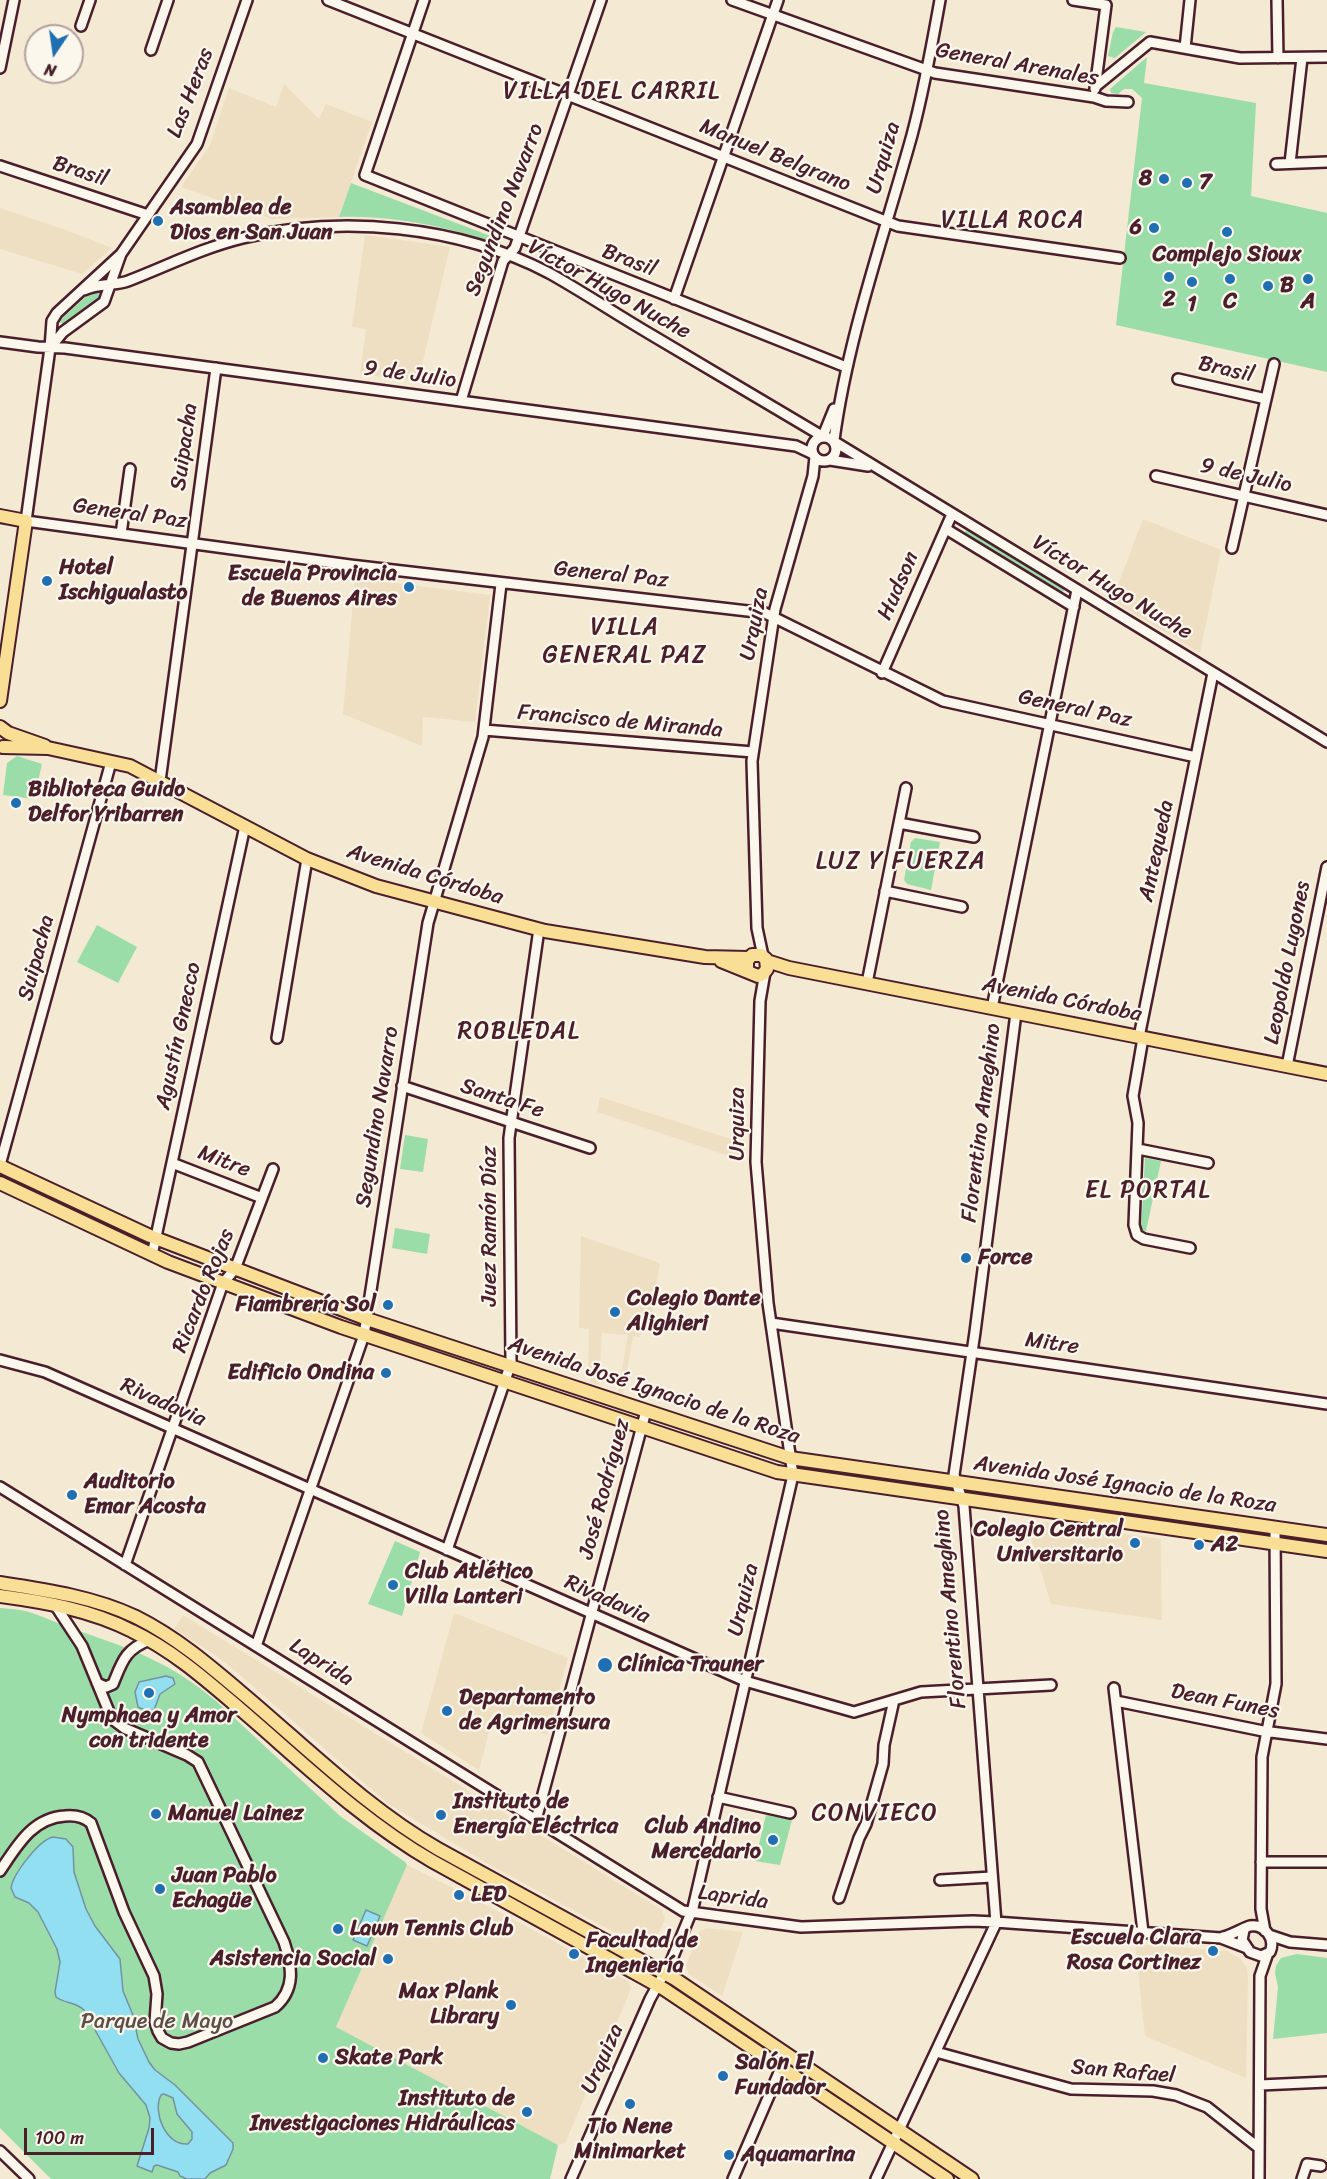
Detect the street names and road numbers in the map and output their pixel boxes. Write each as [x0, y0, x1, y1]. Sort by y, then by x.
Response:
street label: General Arenales [934, 38, 1100, 92]
street label: Las Heras [162, 44, 220, 142]
street label: Manuel Belgrano [696, 114, 854, 198]
street label: Urquiza [861, 119, 907, 197]
street label: Segundino Navarro [460, 120, 550, 300]
street label: Brasil [49, 151, 111, 193]
street label: Víctor Hugo Nuche [523, 234, 695, 346]
street label: Brasil [598, 239, 660, 283]
street label: Brasil [1196, 351, 1256, 389]
street label: 9 de Julio [362, 355, 458, 395]
street label: Suipacha [166, 402, 204, 492]
street label: 9 de Julio [1198, 453, 1294, 499]
street label: General Paz [71, 493, 189, 535]
street label: Víctor Hugo Nuche [1027, 530, 1197, 646]
street label: Hudson [872, 548, 926, 624]
street label: General Paz [552, 556, 670, 594]
street label: Urquiza [735, 585, 775, 663]
street label: General Paz [1016, 684, 1134, 734]
street label: Francisco de Miranda [516, 700, 724, 744]
street label: Antequeda [1133, 798, 1181, 904]
street label: Avenida Córdoba [344, 839, 506, 911]
street label: Leopoldo Lugones [1259, 879, 1317, 1047]
street label: Suipacha [13, 912, 61, 1004]
street label: Agustín Gnecco [150, 960, 208, 1112]
street label: Avenida Córdoba [980, 972, 1144, 1028]
street label: Florentino Ameghino [957, 1022, 1007, 1224]
street label: Segundino Navarro [351, 1025, 405, 1209]
street label: Santa Fe [457, 1073, 547, 1125]
street label: Urquiza [725, 1087, 751, 1161]
street label: Mitre [194, 1140, 254, 1184]
street label: Juez Ramón Díaz [477, 1146, 503, 1306]
street label: Ricardo Rojas [167, 1225, 241, 1357]
street label: Mitre [1023, 1327, 1081, 1361]
street label: Avenida José Ignacio de la Roza [505, 1331, 803, 1451]
street label: Rivadavia [116, 1372, 210, 1434]
street label: José Rodríguez [574, 1416, 636, 1562]
street label: Avenida José Ignacio de la Roza [972, 1451, 1278, 1519]
street label: Florentino Ameghino [929, 1508, 973, 1710]
street label: Urquiza [723, 1561, 765, 1639]
street label: Rivadavia [560, 1569, 654, 1631]
street label: Laprida [284, 1633, 358, 1693]
street label: Dean Funes [1168, 1679, 1282, 1725]
street label: Laprida [696, 1880, 770, 1916]
street label: Urquiza [576, 2020, 630, 2098]
street label: San Rafael [1070, 2054, 1176, 2090]

